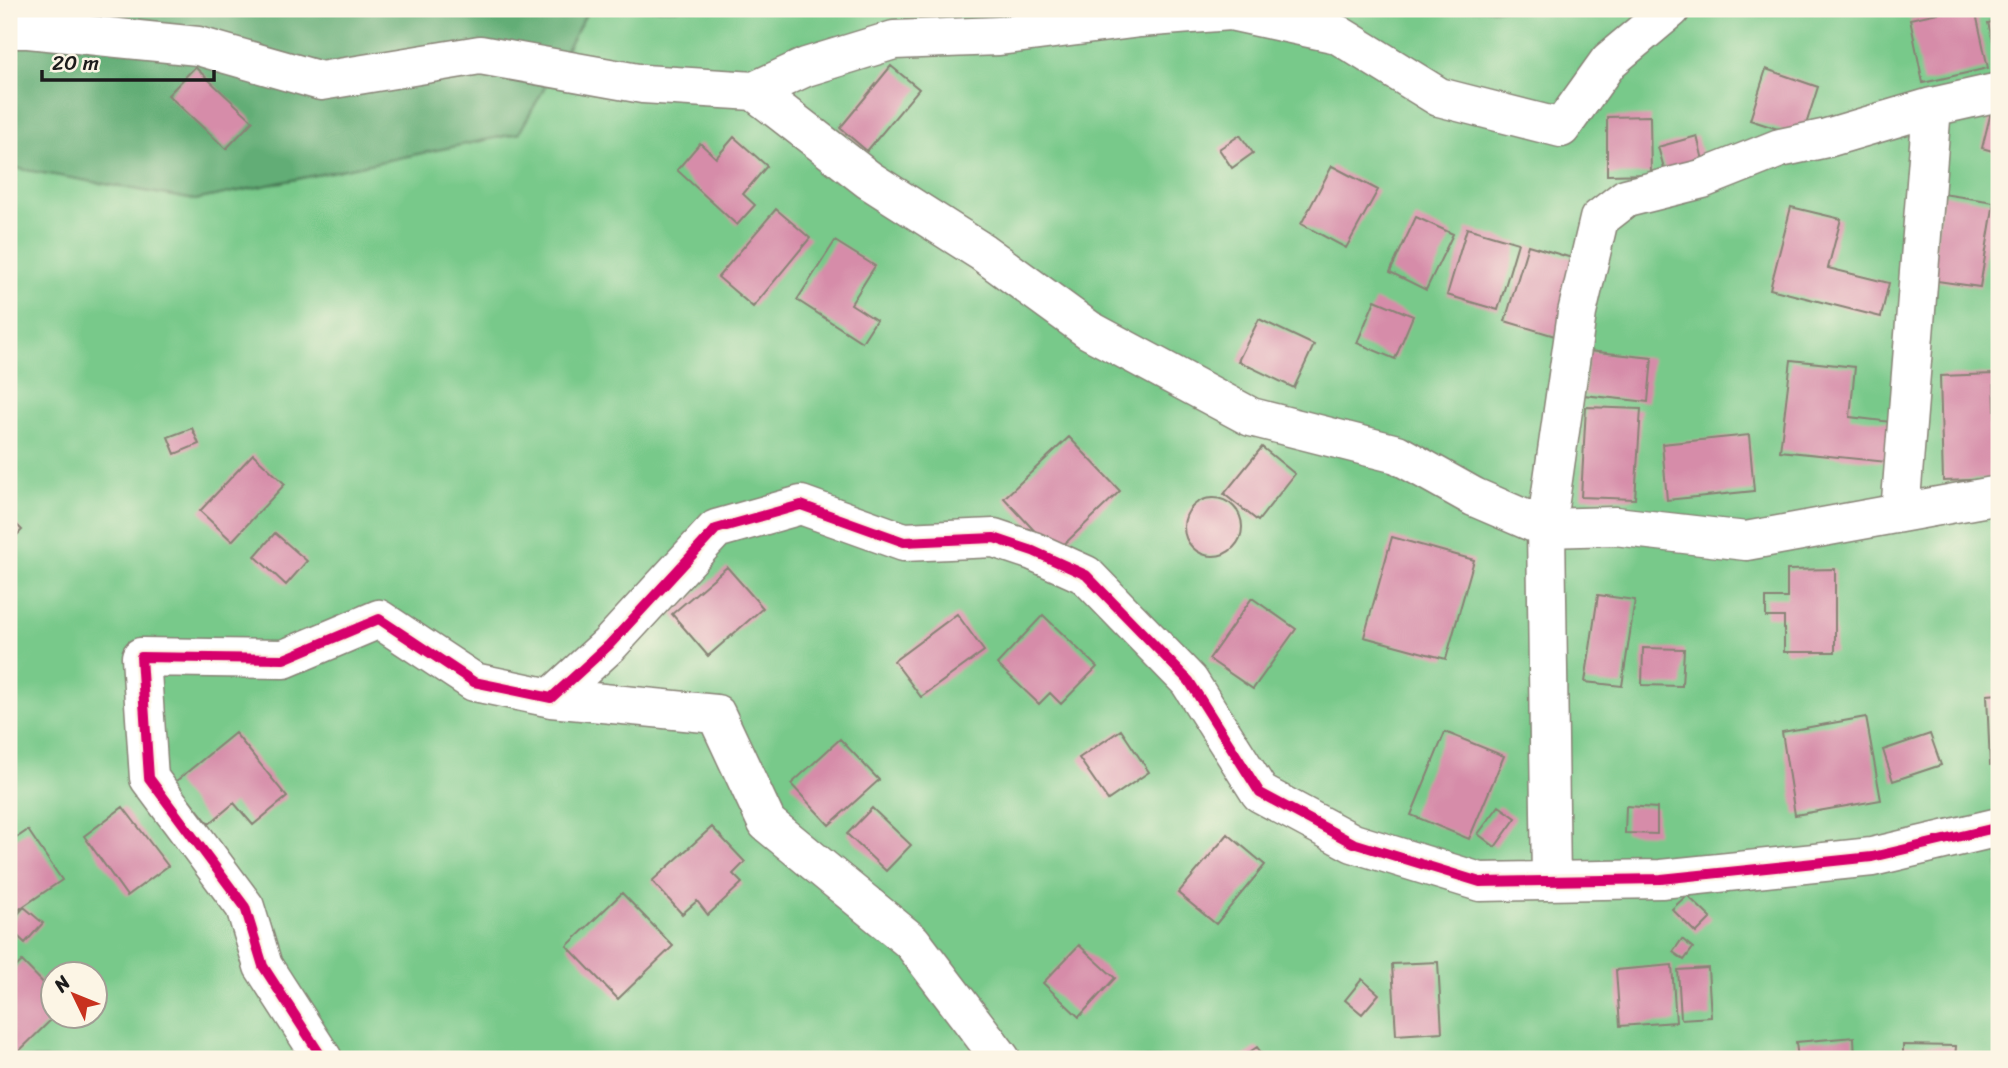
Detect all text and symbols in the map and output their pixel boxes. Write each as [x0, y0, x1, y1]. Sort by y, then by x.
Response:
scale bar [42, 38, 214, 82]
text: 20 m [52, 44, 99, 82]
north arrow [38, 960, 108, 1030]
text: N [45, 967, 79, 1001]

